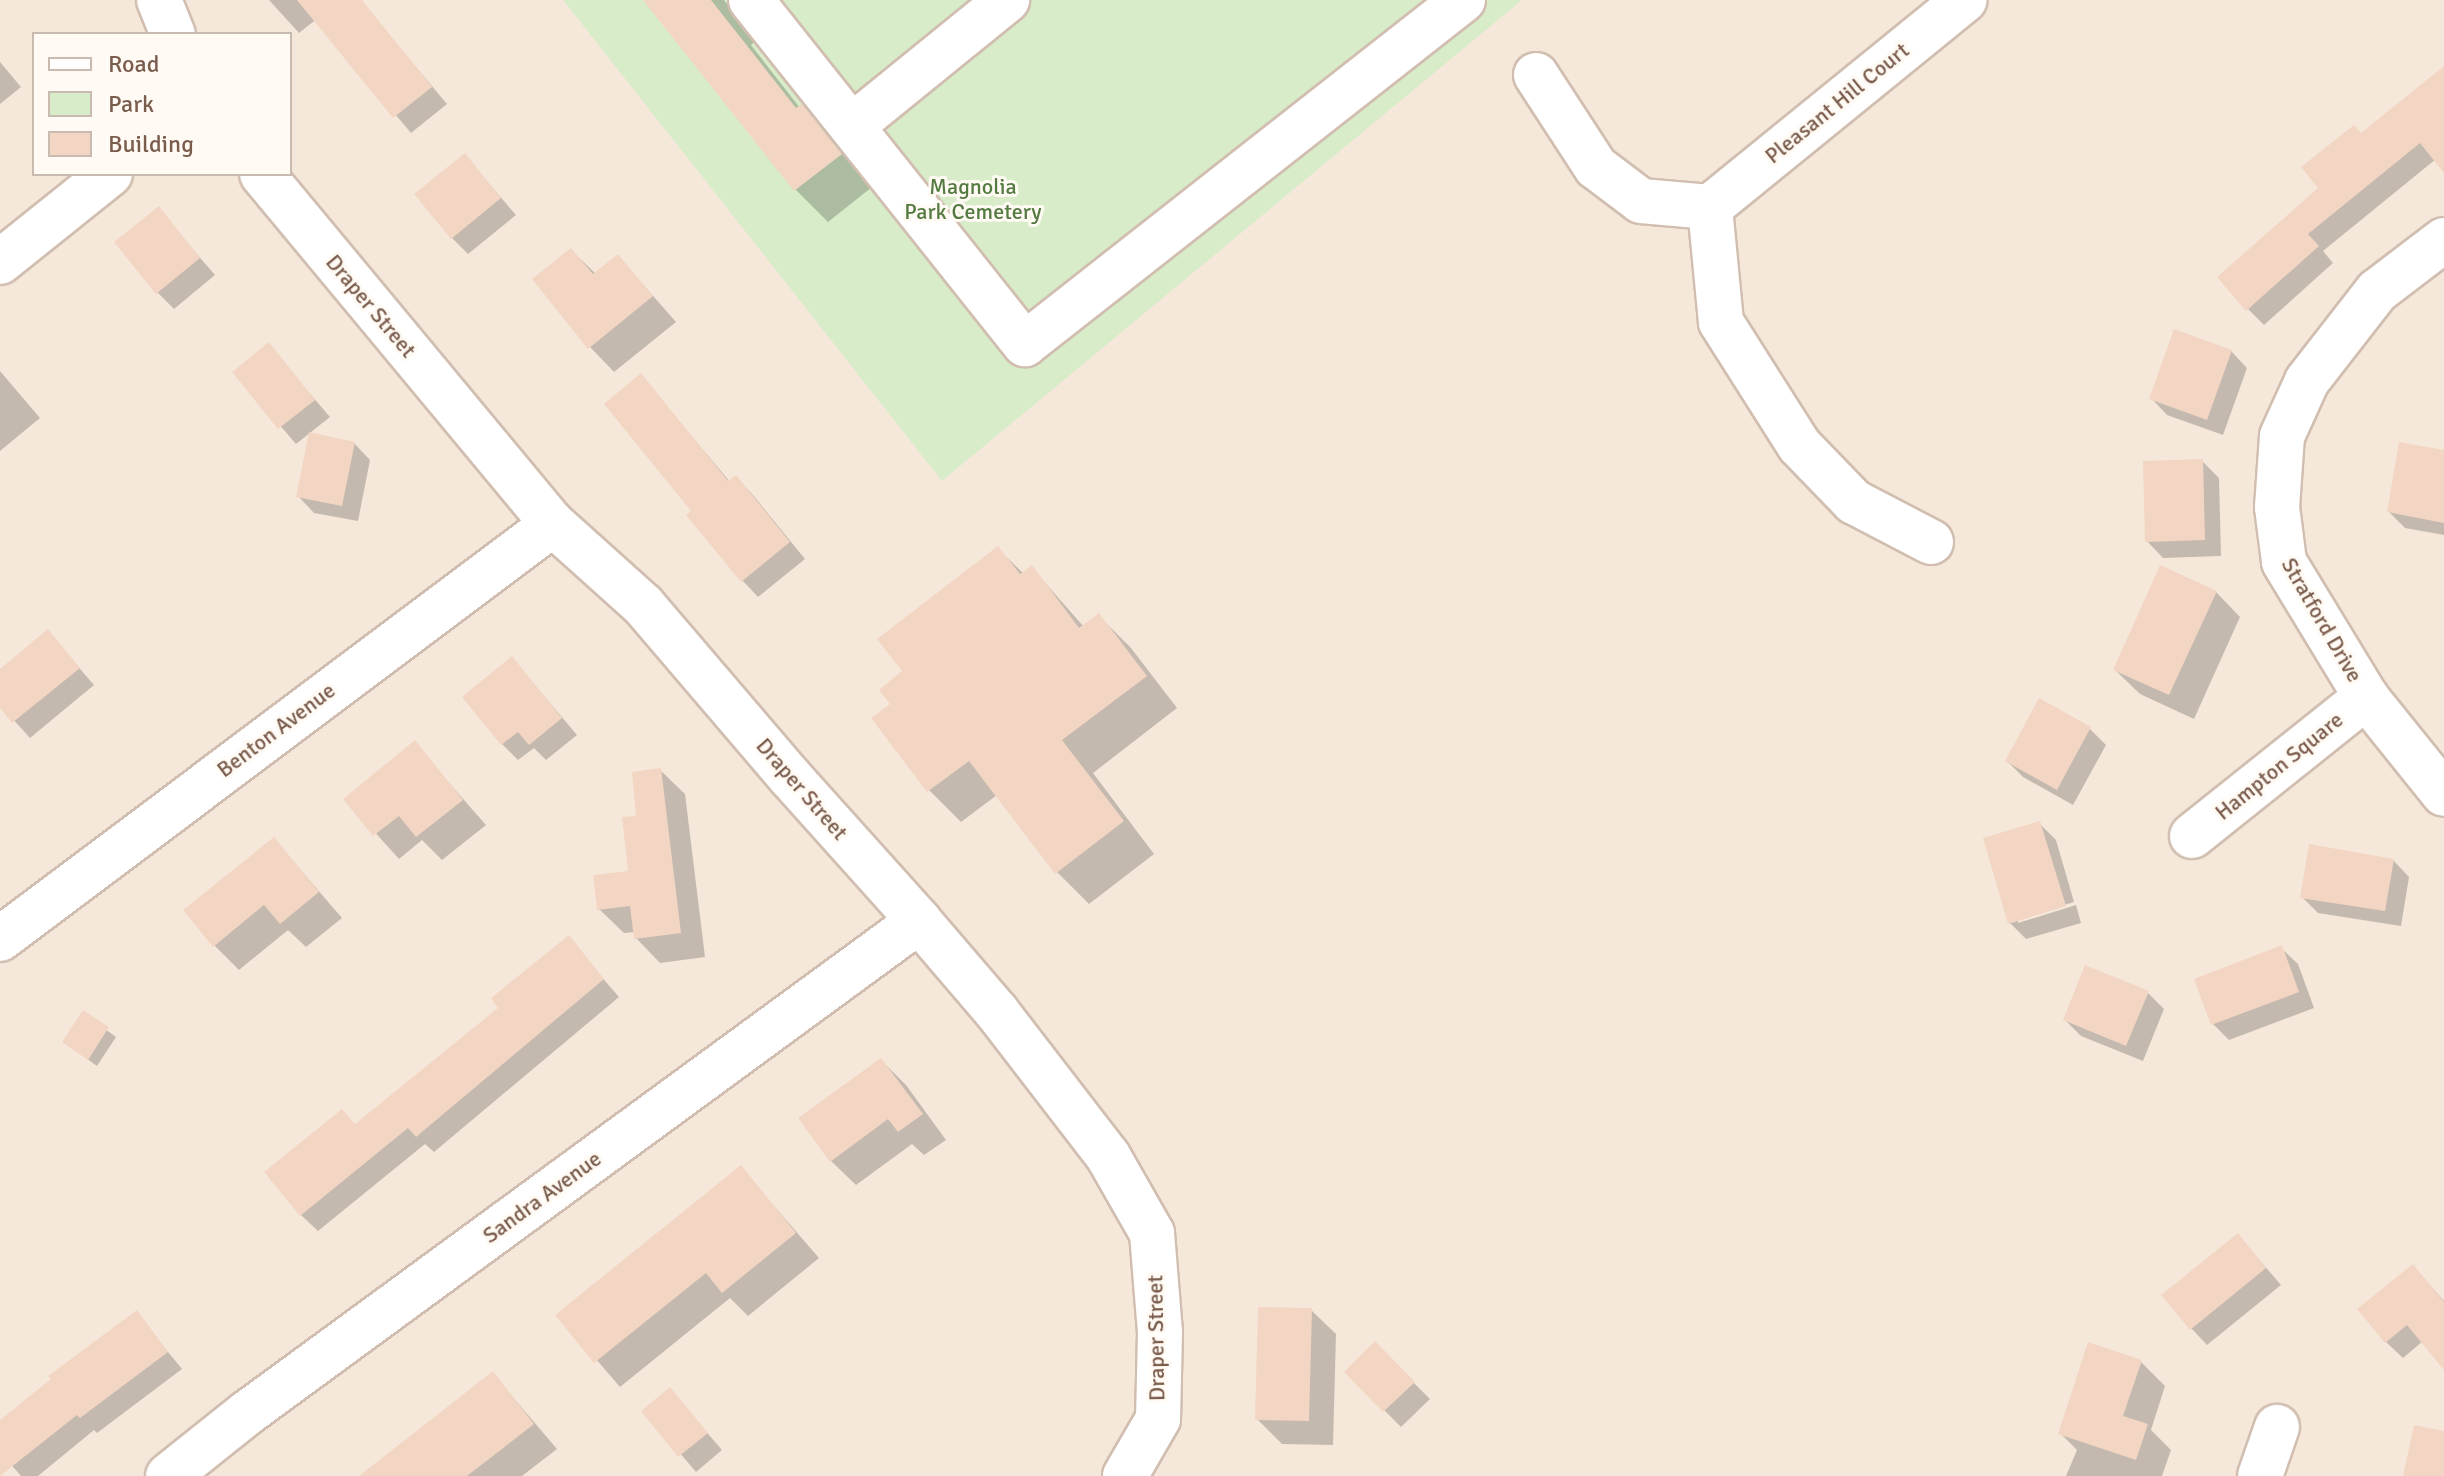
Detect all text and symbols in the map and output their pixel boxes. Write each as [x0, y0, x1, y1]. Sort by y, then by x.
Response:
legend [32, 32, 292, 176]
street label: Pleasant Hill Court [1760, 37, 1914, 169]
text: Road [108, 49, 159, 79]
text: Park [108, 89, 154, 119]
text: Building [108, 129, 194, 159]
park label: Magnolia Park Cemetery [904, 173, 1042, 224]
street label: Draper Street [320, 249, 422, 363]
street label: Stratford Drive [2276, 553, 2368, 687]
street label: Benton Avenue [212, 677, 340, 783]
street label: Hampton Square [2210, 706, 2348, 826]
street label: Draper Street [751, 733, 853, 845]
street label: Sandra Avenue [478, 1145, 606, 1249]
street label: Draper Street [1142, 1275, 1170, 1401]

